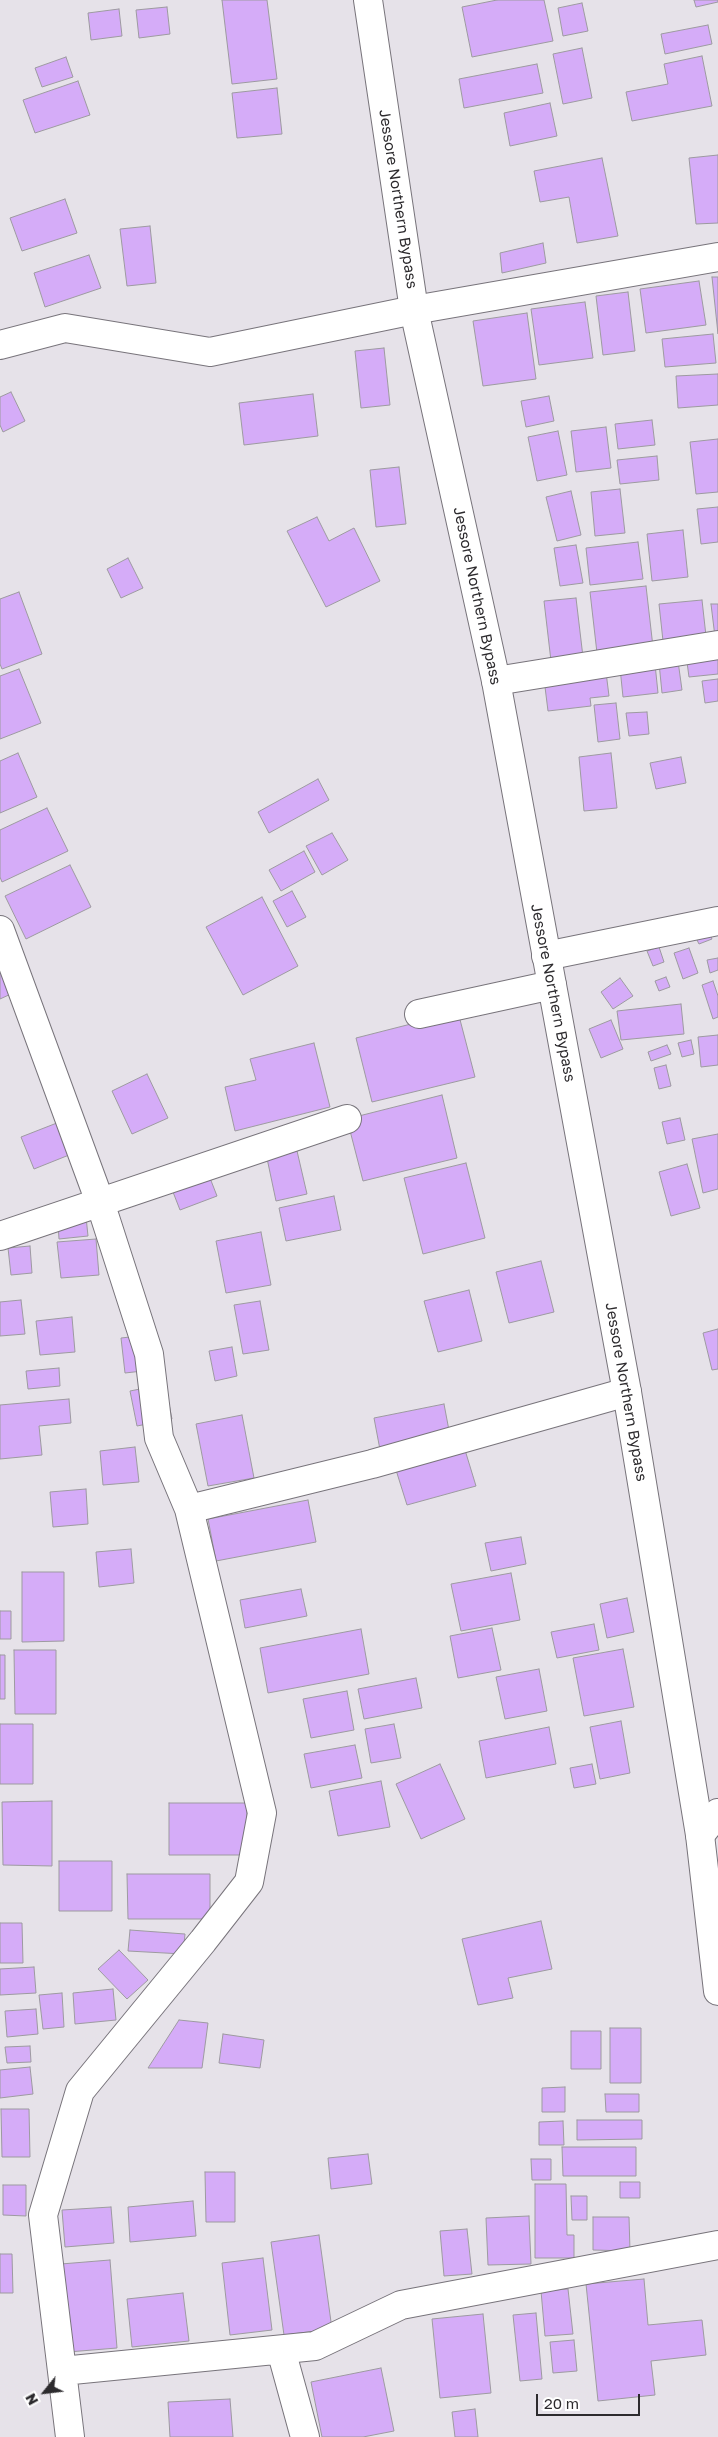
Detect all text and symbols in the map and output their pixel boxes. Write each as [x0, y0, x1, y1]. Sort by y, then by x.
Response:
street label: Jessore Northern Bypass [375, 108, 421, 290]
street label: Jessore Northern Bypass [449, 505, 505, 687]
street label: Jessore Northern Bypass [527, 902, 579, 1084]
street label: Jessore Northern Bypass [601, 1301, 651, 1483]
north arrow [20, 2367, 70, 2417]
scale bar [538, 2384, 642, 2416]
text: N [21, 2391, 41, 2408]
text: 20 m [544, 2394, 579, 2412]

